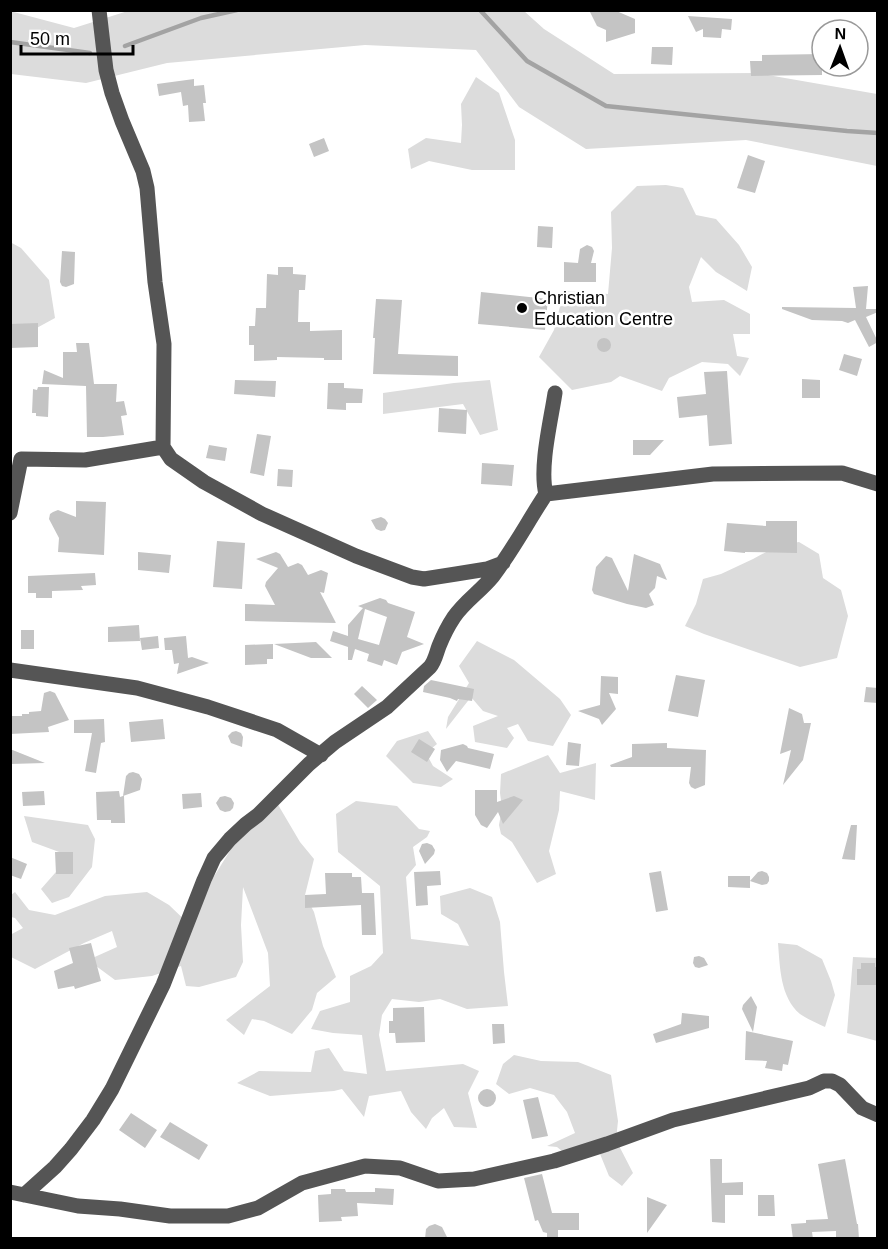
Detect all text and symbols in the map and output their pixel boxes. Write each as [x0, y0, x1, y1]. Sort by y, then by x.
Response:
scale bar [21, 18, 134, 56]
north arrow [810, 18, 870, 78]
text: N [834, 25, 846, 42]
text: 50 m [30, 29, 70, 49]
place label: Christian Education Centre [534, 288, 673, 329]
marker: Christian Education Centre [515, 301, 529, 315]

